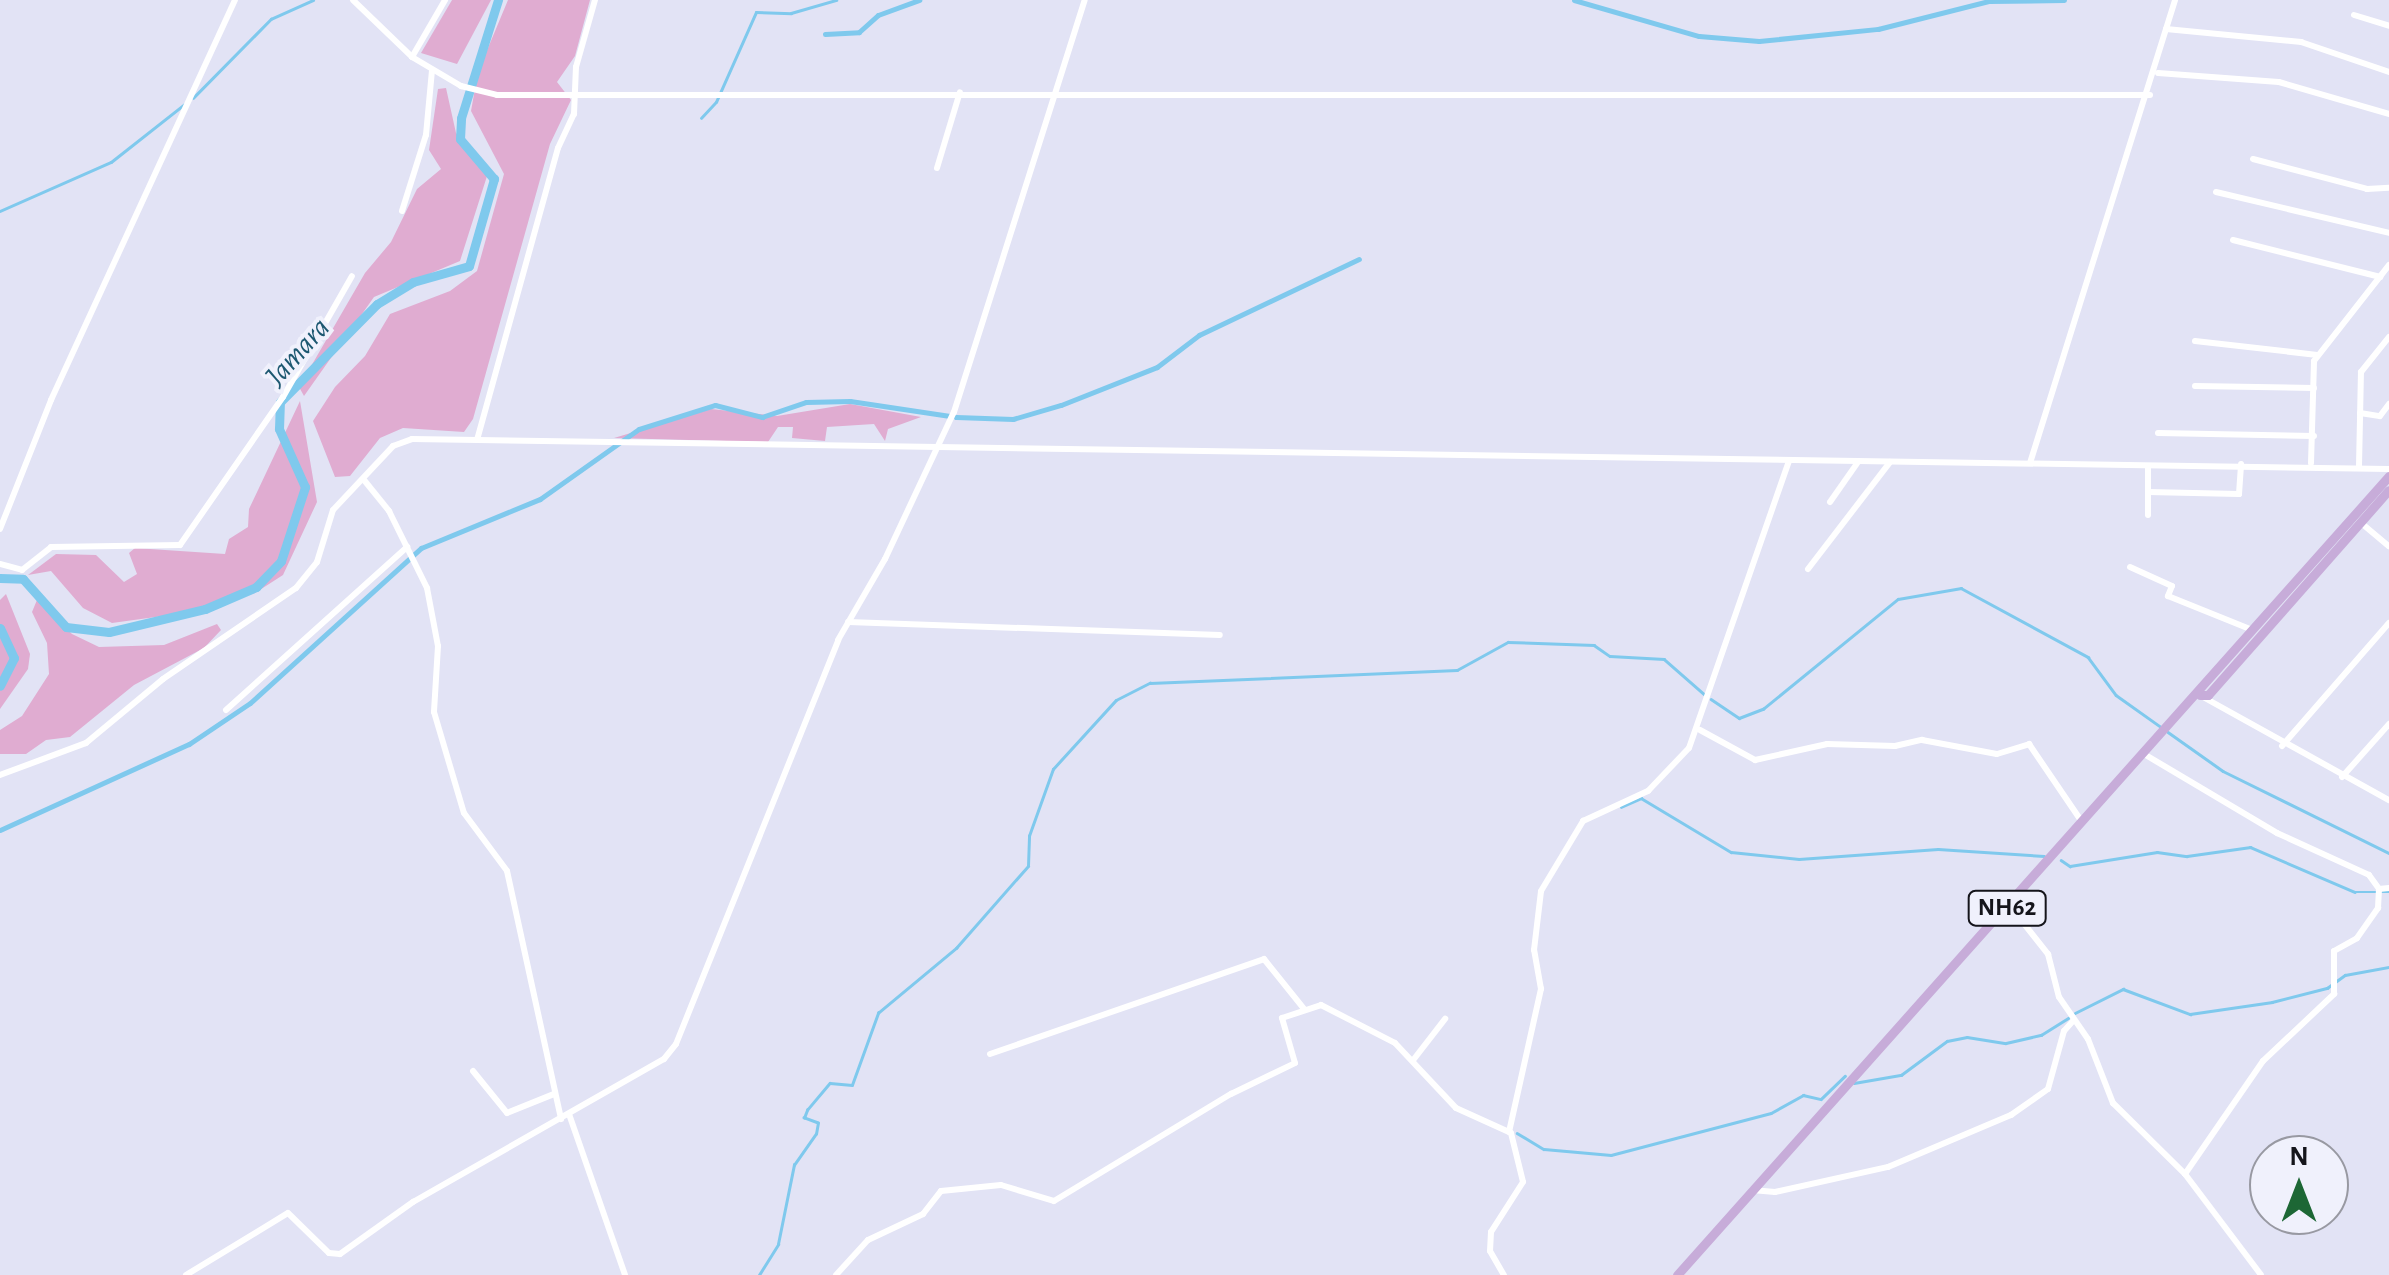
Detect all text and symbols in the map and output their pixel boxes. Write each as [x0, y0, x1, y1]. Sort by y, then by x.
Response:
water label: Jamara [258, 311, 338, 393]
road number: NH62 [1967, 888, 2047, 928]
north arrow [2249, 1135, 2349, 1235]
text: N [2289, 1143, 2309, 1171]

